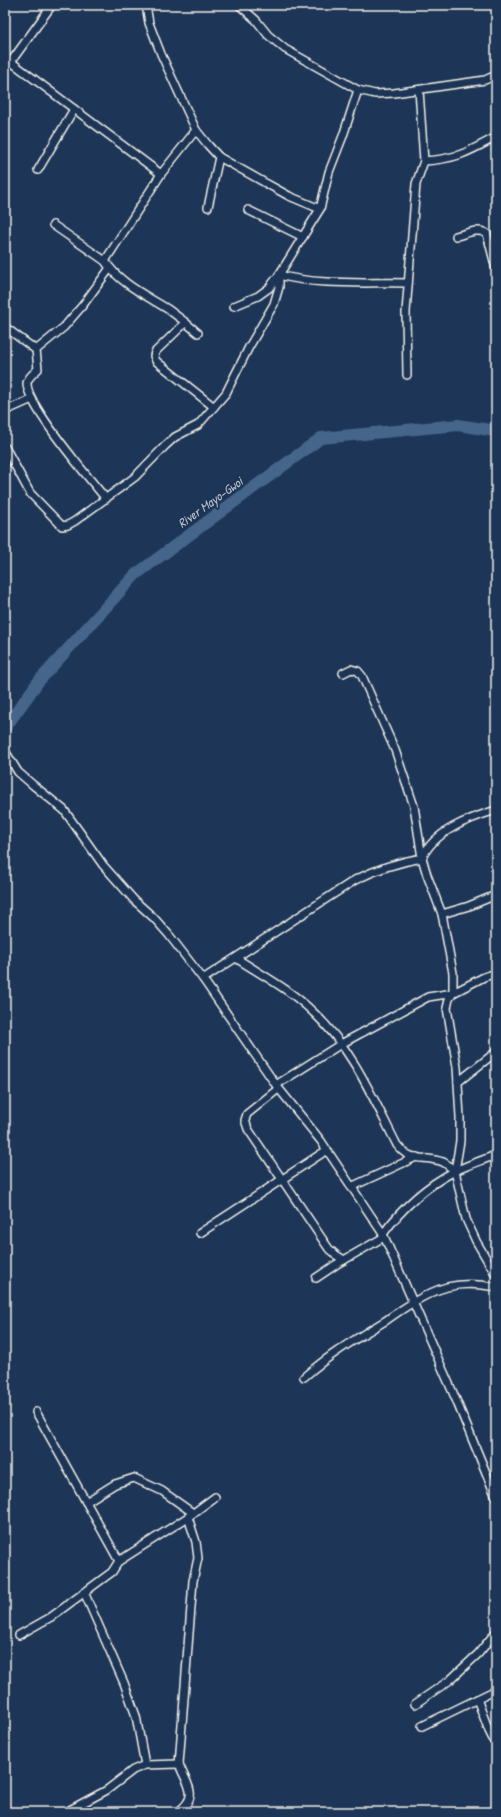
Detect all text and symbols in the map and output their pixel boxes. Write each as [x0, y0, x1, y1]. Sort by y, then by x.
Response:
water label: River Mayo-Gwoi [174, 472, 247, 532]

